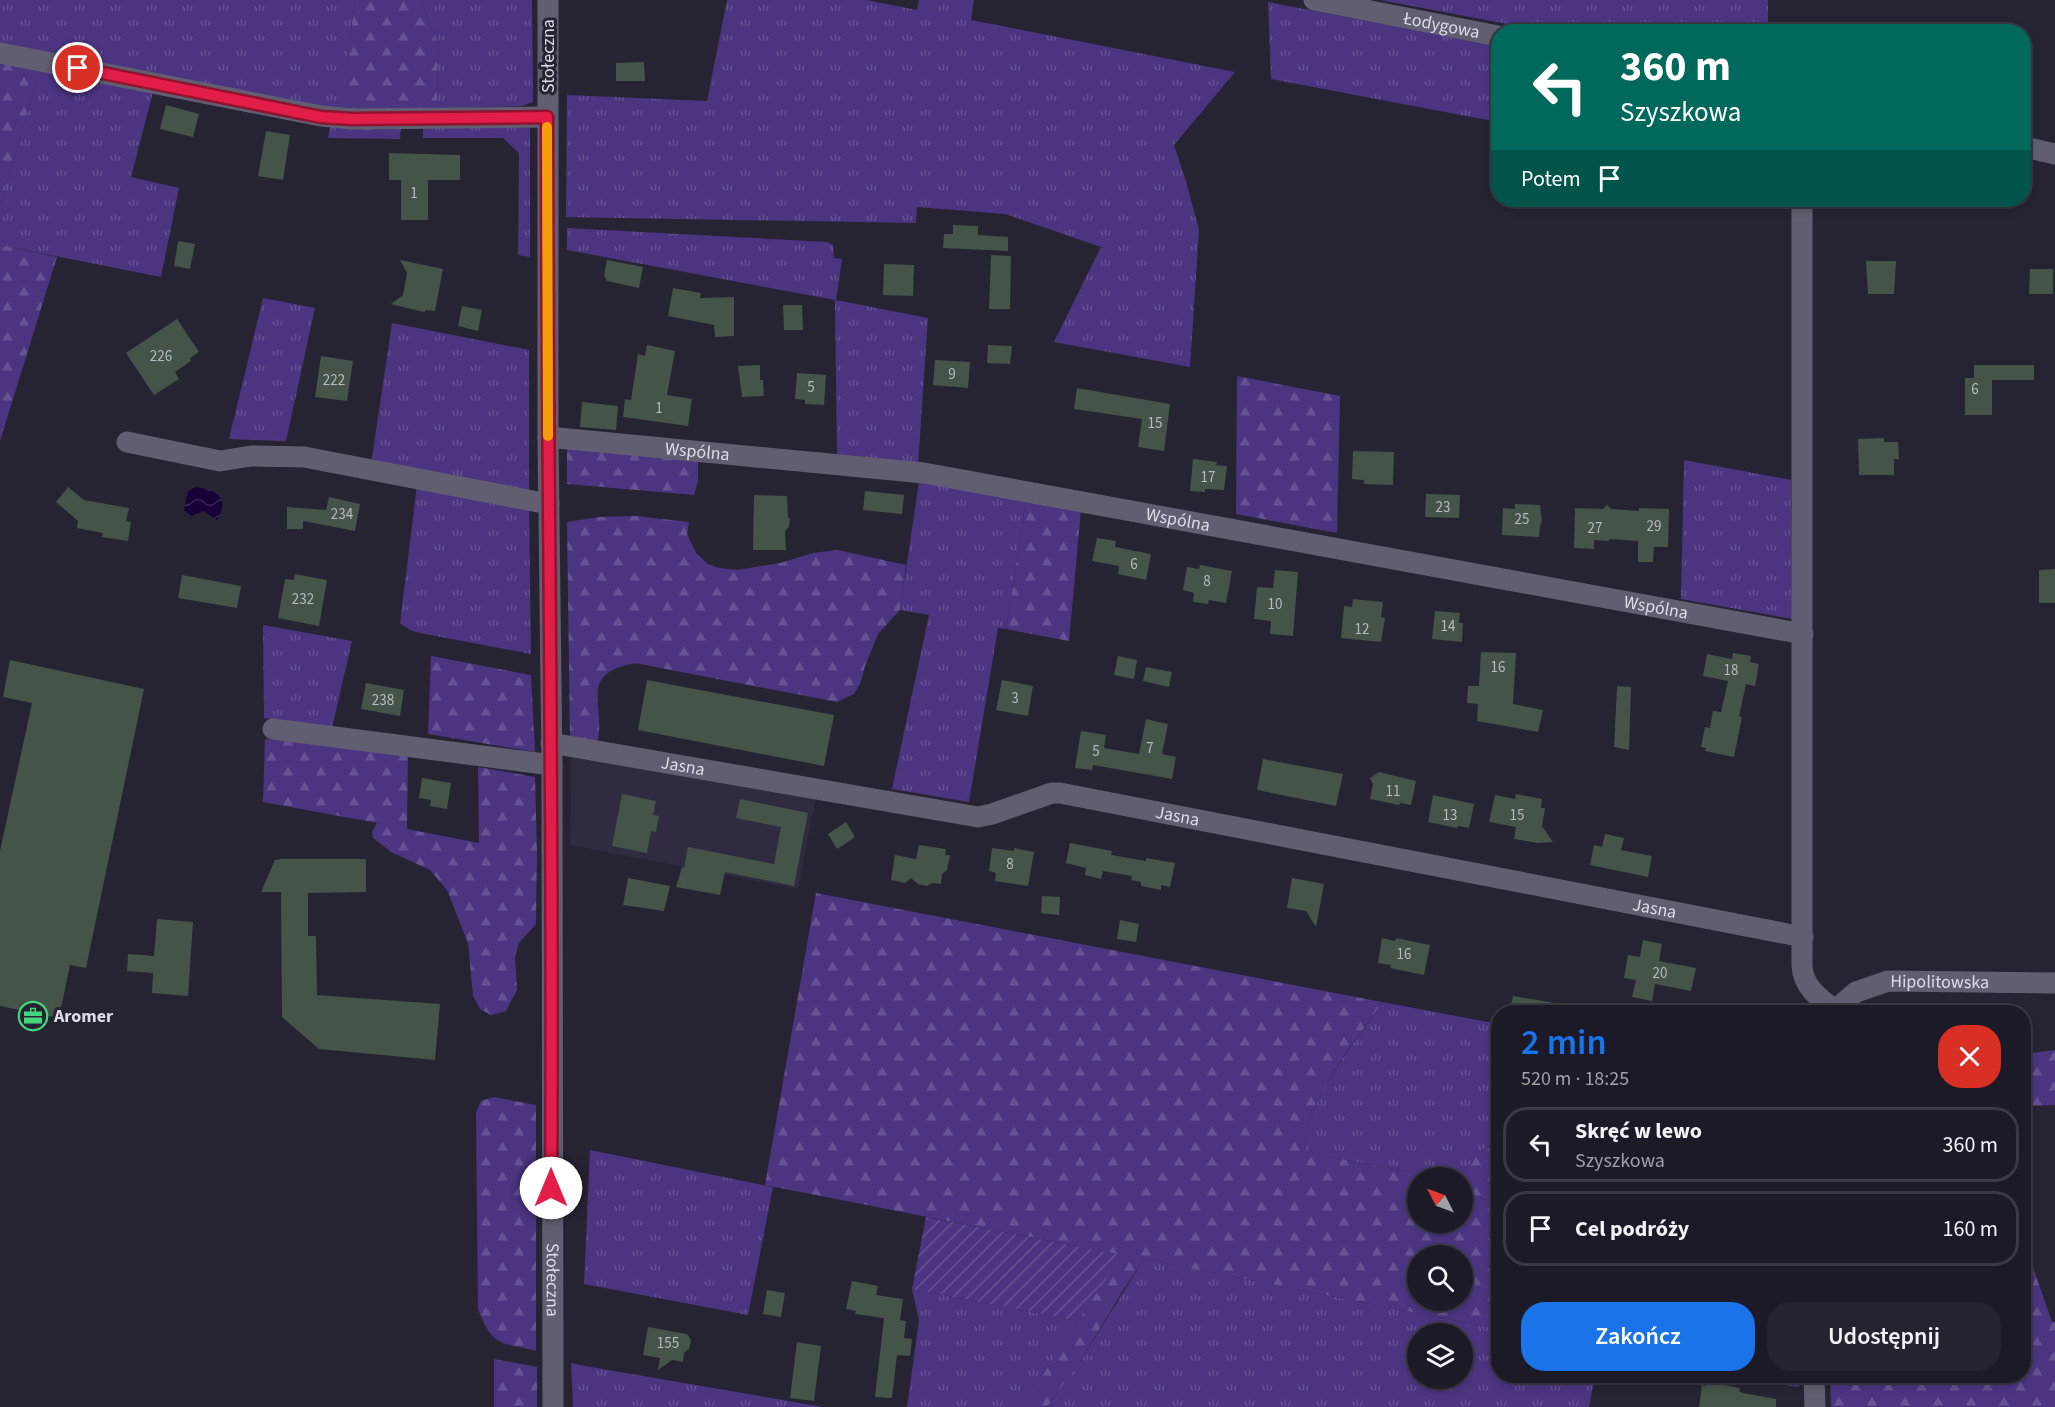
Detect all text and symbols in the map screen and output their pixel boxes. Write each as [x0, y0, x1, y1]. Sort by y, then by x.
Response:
street label: Łodygowa [1400, 5, 1482, 45]
street label: Stołeczna [536, 19, 561, 93]
text: 360 m [1620, 37, 1731, 97]
pin [52, 42, 103, 93]
icon: left [1521, 48, 1599, 126]
icon: arrive [61, 51, 94, 84]
text: Szyszkowa [1620, 93, 1741, 132]
icon: arrive [1593, 162, 1626, 195]
text: Potem [1521, 163, 1581, 195]
house number: 1 [410, 183, 418, 204]
house number: 226 [150, 346, 172, 367]
house number: 9 [948, 364, 956, 385]
house number: 222 [323, 370, 345, 391]
house number: 5 [807, 377, 815, 398]
house number: 6 [1971, 379, 1979, 400]
house number: 1 [655, 398, 663, 419]
house number: 15 [1148, 413, 1162, 434]
street label: Wspólna [664, 436, 731, 467]
house number: 17 [1201, 467, 1215, 488]
house number: 23 [1436, 497, 1450, 518]
street label: Wspólna [1144, 501, 1212, 538]
house number: 234 [331, 504, 354, 525]
house number: 25 [1515, 509, 1529, 530]
house number: 29 [1647, 516, 1661, 537]
house number: 27 [1588, 518, 1602, 539]
house number: 6 [1130, 554, 1138, 575]
house number: 8 [1203, 571, 1211, 592]
house number: 232 [292, 589, 314, 610]
street label: Wspólna [1622, 589, 1690, 625]
house number: 10 [1268, 594, 1282, 615]
house number: 14 [1441, 616, 1456, 637]
house number: 12 [1355, 619, 1369, 640]
house number: 16 [1491, 657, 1505, 678]
house number: 18 [1724, 660, 1738, 681]
house number: 3 [1011, 688, 1019, 709]
house number: 238 [372, 690, 394, 711]
house number: 7 [1146, 738, 1154, 759]
house number: 5 [1092, 741, 1100, 762]
street label: Jasna [659, 750, 707, 782]
house number: 11 [1386, 781, 1400, 802]
street label: Jasna [1153, 799, 1202, 832]
house number: 13 [1443, 805, 1457, 826]
house number: 15 [1510, 805, 1524, 826]
house number: 8 [1006, 854, 1014, 875]
street label: Jasna [1631, 892, 1679, 925]
house number: 16 [1397, 944, 1411, 965]
house number: 20 [1653, 963, 1667, 984]
street label: Hipolitowska [1890, 969, 1989, 995]
office icon: Aromer [17, 1000, 49, 1032]
place label: Aromer [53, 1004, 114, 1029]
text: 2 min [1521, 1017, 1607, 1068]
button: close [1938, 1025, 2001, 1088]
text: 520 m · 18:25 [1521, 1065, 1629, 1093]
text: Skręć w lewo [1575, 1115, 1702, 1147]
icon: left [1524, 1128, 1557, 1161]
text: 360 m [1943, 1129, 1998, 1161]
text: Szyszkowa [1575, 1147, 1665, 1175]
position arrow [519, 1156, 583, 1220]
north arrow [1407, 1167, 1473, 1233]
map controls [1407, 1167, 1473, 1389]
icon: arrive [1524, 1212, 1557, 1245]
text: Cel podróży [1575, 1213, 1689, 1245]
text: 160 m [1943, 1213, 1998, 1245]
street label: Stołeczna [540, 1243, 565, 1317]
button: search [1407, 1245, 1473, 1311]
button: Zakończ [1521, 1302, 1755, 1371]
button: Udostępnij [1767, 1302, 2001, 1371]
button: layers [1407, 1323, 1473, 1389]
house number: 155 [657, 1333, 679, 1354]

